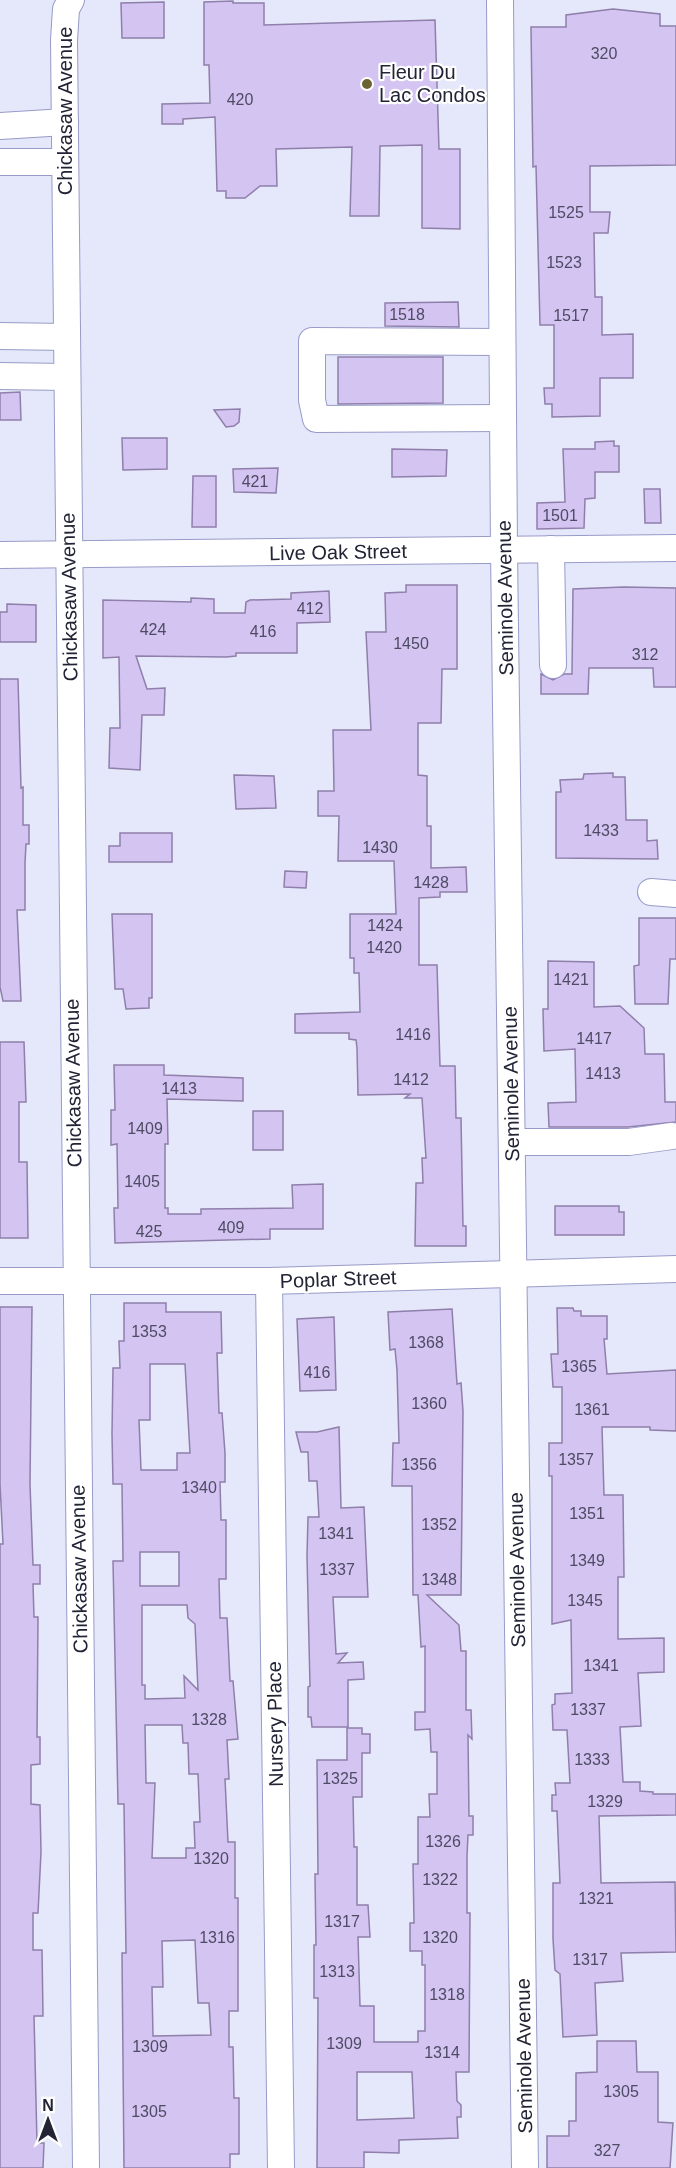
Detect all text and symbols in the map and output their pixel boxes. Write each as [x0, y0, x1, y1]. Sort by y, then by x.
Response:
street label: Chickasaw Avenue [54, 27, 76, 195]
house number: 320 [591, 45, 617, 62]
place label: Fleur Du Lac Condos [379, 61, 486, 106]
marker: Fleur Du Lac Condos [360, 77, 374, 91]
house number: 420 [227, 91, 253, 108]
house number: 1525 [548, 204, 584, 221]
house number: 1523 [546, 254, 582, 271]
house number: 1518 [389, 306, 425, 323]
house number: 1517 [553, 307, 589, 324]
house number: 421 [242, 473, 268, 490]
house number: 1501 [542, 507, 578, 524]
street label: Chickasaw Avenue [57, 513, 81, 681]
street label: Seminole Avenue [493, 520, 517, 676]
street label: Live Oak Street [269, 540, 408, 564]
house number: 412 [297, 600, 323, 617]
house number: 424 [140, 621, 166, 638]
house number: 416 [250, 623, 276, 640]
house number: 1450 [393, 635, 429, 652]
house number: 312 [632, 646, 658, 663]
house number: 1433 [583, 822, 619, 839]
house number: 1430 [362, 839, 398, 856]
house number: 1428 [413, 874, 449, 891]
house number: 1424 [367, 917, 403, 934]
house number: 1420 [366, 939, 402, 956]
house number: 1421 [553, 971, 589, 988]
street label: Chickasaw Avenue [61, 999, 85, 1167]
street label: Seminole Avenue [499, 1006, 523, 1162]
house number: 1416 [395, 1026, 431, 1043]
house number: 1417 [576, 1030, 612, 1047]
house number: 1413 [585, 1065, 621, 1082]
house number: 1412 [393, 1071, 429, 1088]
house number: 1413 [161, 1080, 197, 1097]
house number: 1409 [127, 1120, 163, 1137]
house number: 1405 [124, 1173, 160, 1190]
house number: 409 [218, 1219, 244, 1236]
house number: 425 [136, 1223, 162, 1240]
street label: Poplar Street [279, 1266, 397, 1292]
house number: 1353 [131, 1323, 167, 1340]
house number: 1368 [408, 1334, 444, 1351]
house number: 1365 [561, 1358, 597, 1375]
house number: 416 [304, 1364, 330, 1381]
house number: 1360 [411, 1395, 447, 1412]
house number: 1361 [574, 1401, 610, 1418]
house number: 1357 [558, 1451, 594, 1468]
house number: 1356 [401, 1456, 437, 1473]
house number: 1340 [181, 1479, 217, 1496]
street label: Chickasaw Avenue [67, 1485, 91, 1653]
street label: Seminole Avenue [505, 1492, 529, 1648]
house number: 1351 [569, 1505, 605, 1522]
house number: 1352 [421, 1516, 457, 1533]
house number: 1341 [318, 1525, 354, 1542]
house number: 1349 [569, 1552, 605, 1569]
house number: 1337 [319, 1561, 355, 1578]
house number: 1348 [421, 1571, 457, 1588]
house number: 1345 [567, 1592, 603, 1609]
house number: 1341 [583, 1657, 619, 1674]
street label: Nursery Place [263, 1661, 287, 1787]
house number: 1337 [570, 1701, 606, 1718]
house number: 1328 [191, 1711, 227, 1728]
house number: 1333 [574, 1751, 610, 1768]
house number: 1325 [322, 1770, 358, 1787]
house number: 1329 [587, 1793, 623, 1810]
house number: 1326 [425, 1833, 461, 1850]
house number: 1320 [193, 1850, 229, 1867]
house number: 1322 [422, 1871, 458, 1888]
house number: 1321 [578, 1890, 614, 1907]
house number: 1317 [324, 1913, 360, 1930]
house number: 1316 [199, 1929, 235, 1946]
house number: 1320 [422, 1929, 458, 1946]
house number: 1317 [572, 1951, 608, 1968]
house number: 1313 [319, 1963, 355, 1980]
street label: Seminole Avenue [512, 1978, 536, 2134]
house number: 1318 [429, 1986, 465, 2003]
house number: 1309 [326, 2035, 362, 2052]
house number: 1309 [132, 2038, 168, 2055]
house number: 1314 [424, 2044, 460, 2061]
house number: 1305 [603, 2083, 639, 2100]
north arrow [18, 2090, 78, 2150]
text: N [42, 2097, 54, 2114]
house number: 1305 [131, 2103, 167, 2120]
house number: 327 [594, 2142, 620, 2159]

